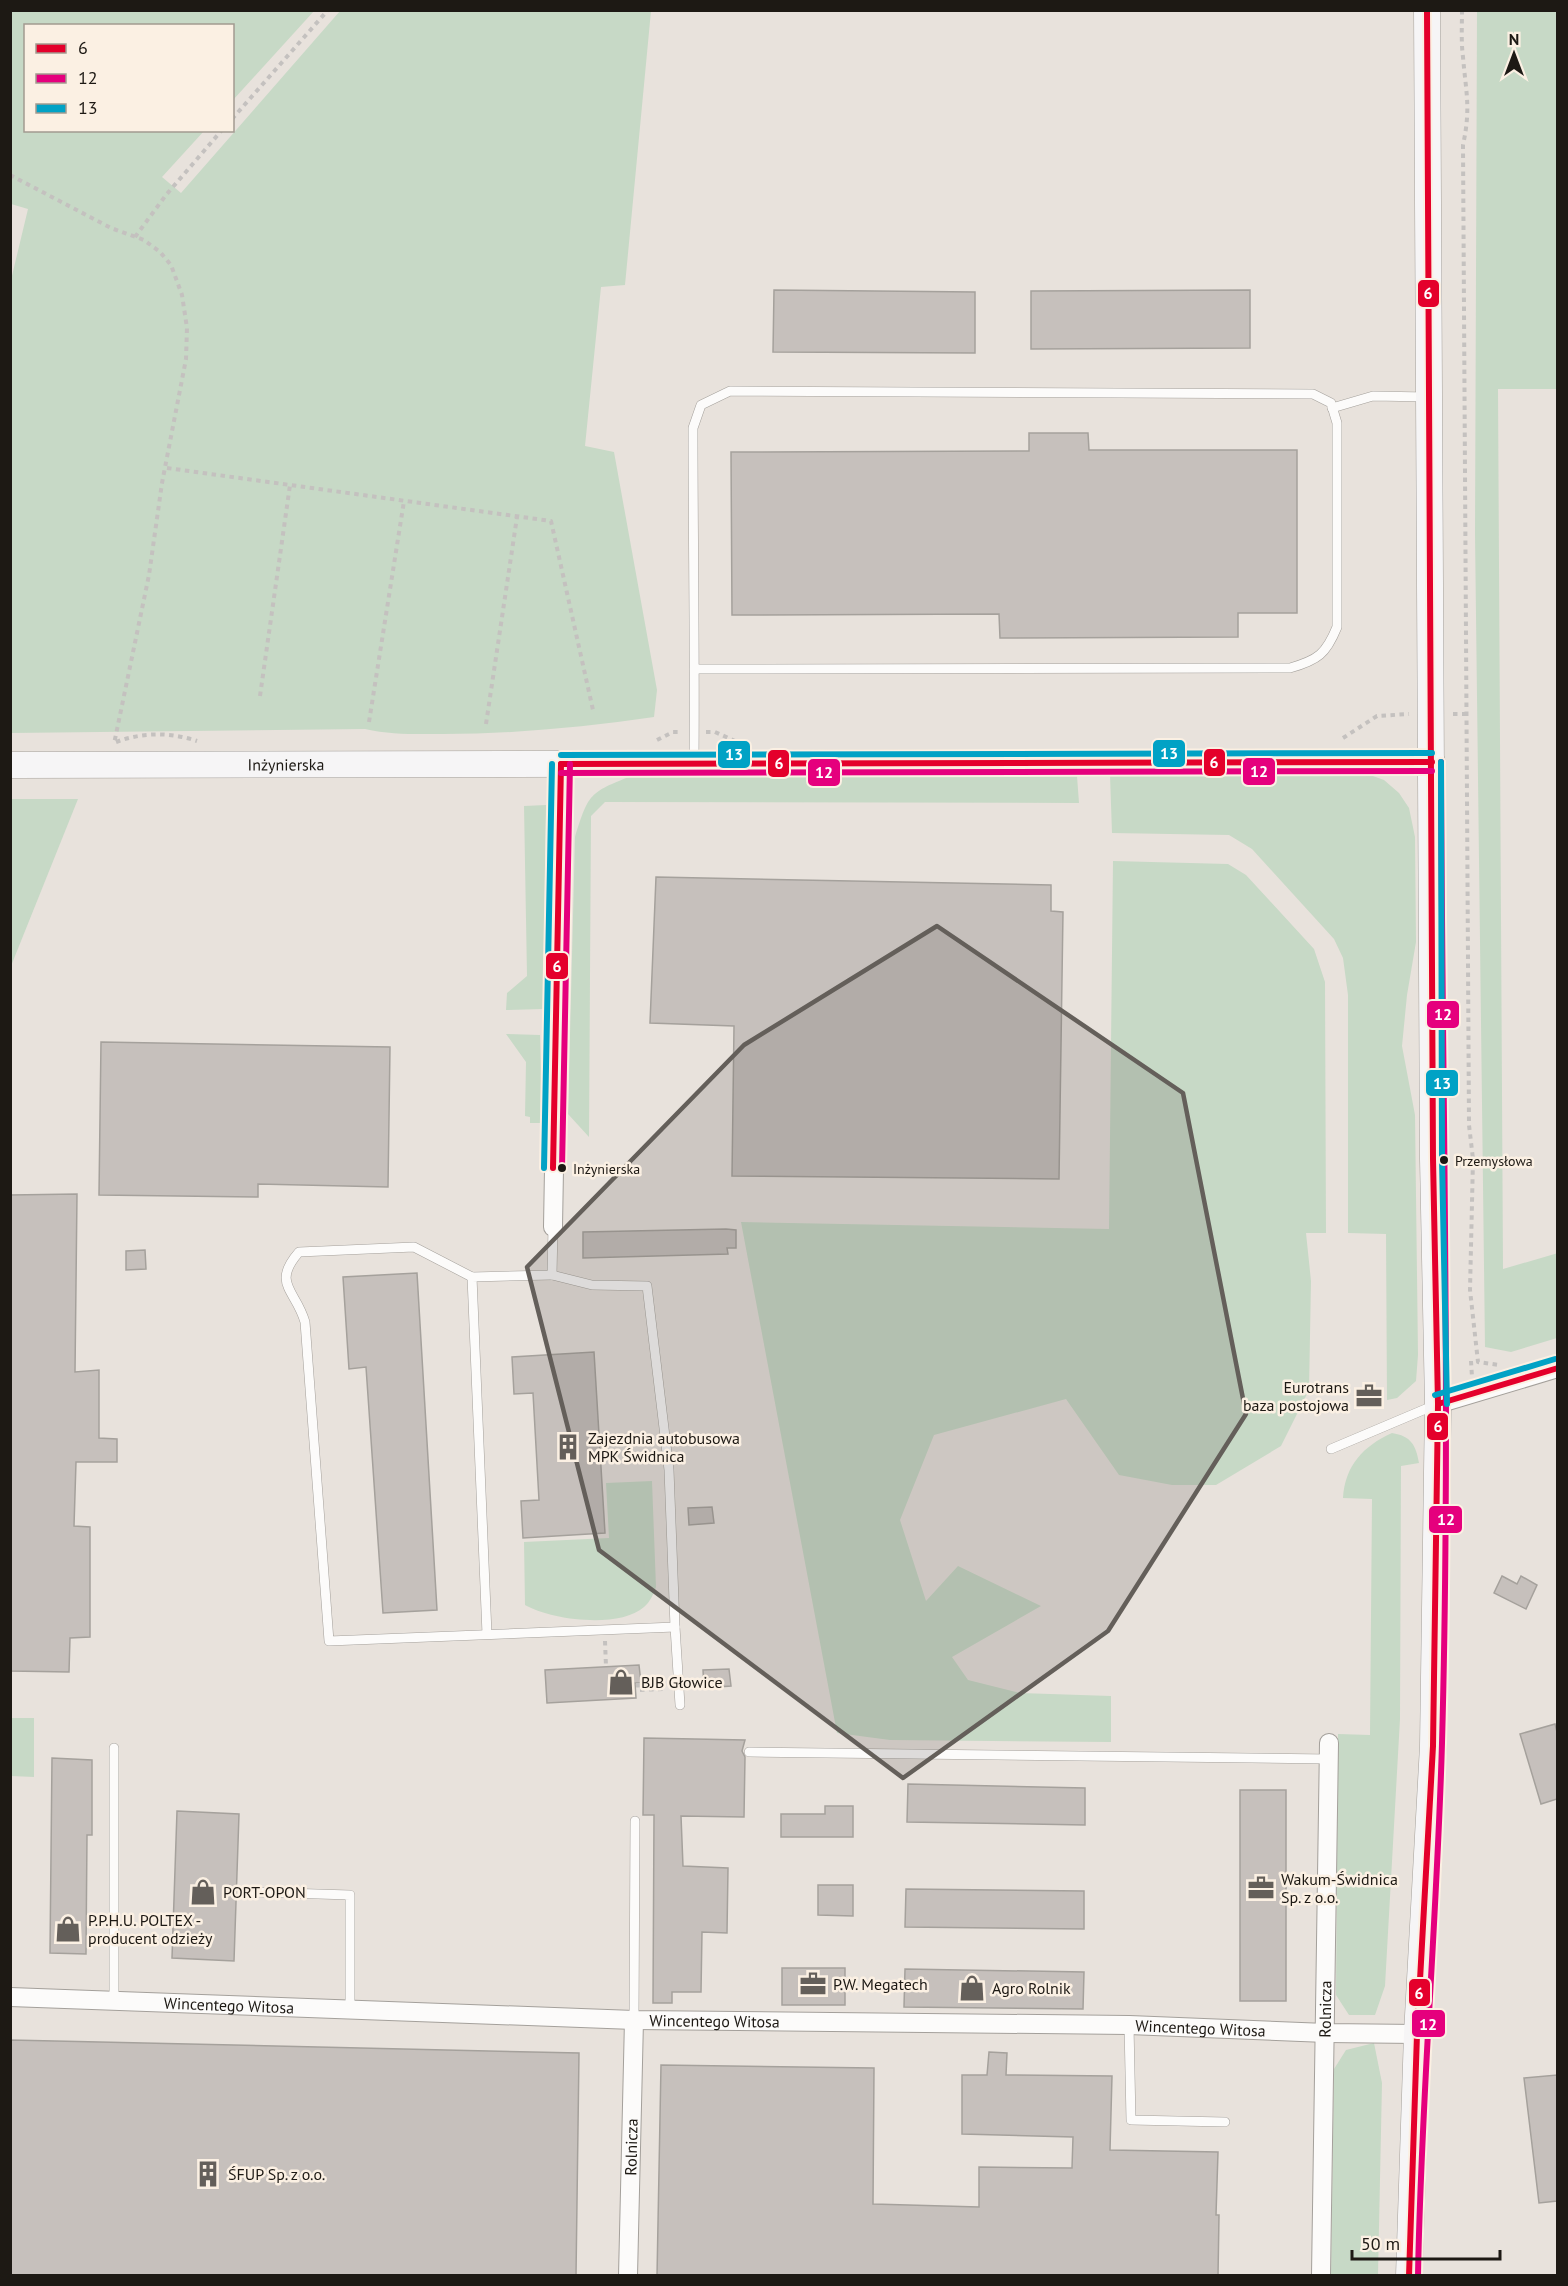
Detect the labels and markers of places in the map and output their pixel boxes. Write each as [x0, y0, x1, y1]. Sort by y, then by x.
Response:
place label: Przemysłowa [1455, 1152, 1533, 1170]
marker: Przemysłowa [1438, 1154, 1450, 1166]
place label: Inżynierska [573, 1160, 640, 1178]
marker: Inżynierska [556, 1162, 568, 1174]
place label: Eurotrans baza postojowa [1243, 1377, 1349, 1415]
office icon: Eurotrans baza postojowa [1354, 1381, 1384, 1411]
place label: Zajezdnia autobusowa MPK Świdnica [588, 1428, 740, 1466]
building icon: Zajezdnia autobusowa MPK Świdnica [553, 1432, 583, 1462]
shop icon: BJB Głowice [606, 1667, 636, 1697]
place label: BJB Głowice [641, 1672, 723, 1692]
place label: Wakum-Świdnica Sp. z o.o. [1281, 1869, 1398, 1907]
office icon: Wakum-Świdnica Sp. z o.o. [1246, 1873, 1276, 1903]
shop icon: PORT-OPON [188, 1877, 218, 1907]
place label: PORT-OPON [223, 1882, 306, 1902]
place label: P.P.H.U. POLTEX - producent odzieży [88, 1910, 213, 1948]
shop icon: P.P.H.U. POLTEX - producent odzieży [53, 1914, 83, 1944]
office icon: P.W. Megatech [798, 1969, 828, 1999]
shop icon: Agro Rolnik [957, 1973, 987, 2003]
place label: P.W. Megatech [833, 1974, 928, 1994]
place label: Agro Rolnik [992, 1978, 1071, 1998]
building icon: ŚFUP Sp. z o.o. [193, 2159, 223, 2189]
place label: ŚFUP Sp. z o.o. [228, 2164, 325, 2184]

